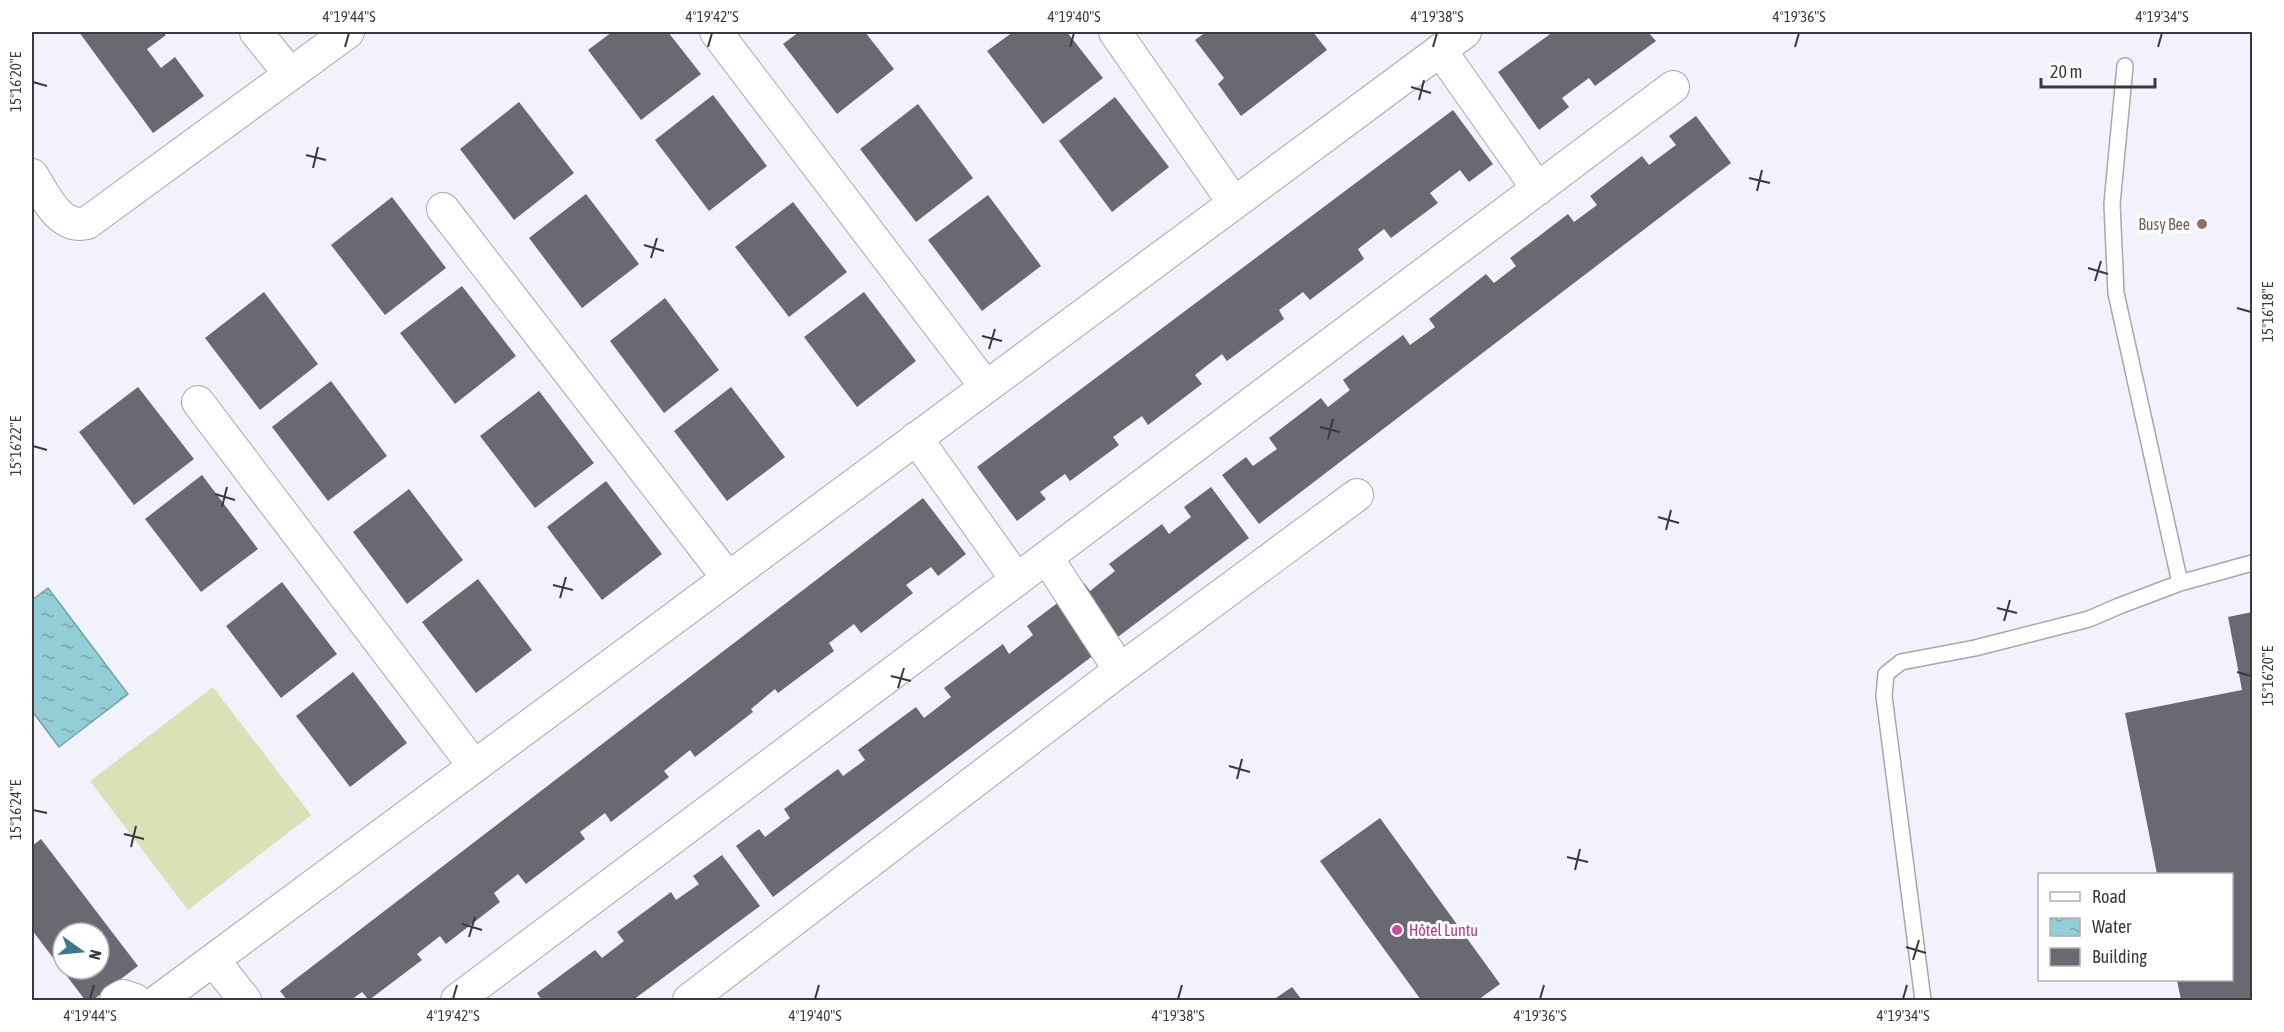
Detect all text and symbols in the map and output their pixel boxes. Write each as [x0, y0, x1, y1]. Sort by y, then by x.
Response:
text: 4°19'44"S [322, 8, 376, 25]
text: 4°19'42"S [685, 8, 739, 25]
text: 4°19'40"S [1047, 8, 1101, 25]
text: 4°19'38"S [1410, 8, 1464, 25]
text: 4°19'36"S [1772, 8, 1826, 25]
text: 4°19'34"S [2135, 8, 2189, 25]
text: 15°16'20"E [7, 51, 24, 112]
scale bar [2041, 51, 2155, 89]
text: 20 m [2050, 61, 2082, 82]
place label: Busy Bee [2138, 215, 2190, 234]
marker: Busy Bee [2195, 217, 2209, 231]
text: 15°16'18"E [2259, 281, 2276, 342]
text: 15°16'22"E [7, 415, 24, 476]
text: 15°16'20"E [2259, 645, 2276, 706]
text: 15°16'24"E [7, 779, 24, 840]
legend [2038, 873, 2233, 981]
text: Road [2092, 886, 2126, 907]
text: Water [2092, 916, 2132, 937]
north arrow [51, 921, 111, 981]
place label: Hôtel Luntu [1409, 921, 1478, 939]
marker: Hôtel Luntu [1390, 923, 1404, 937]
text: Building [2092, 946, 2147, 967]
text: N [86, 948, 105, 962]
text: 4°19'44"S [63, 1007, 117, 1024]
text: 4°19'42"S [426, 1007, 480, 1024]
text: 4°19'40"S [788, 1007, 842, 1024]
text: 4°19'38"S [1151, 1007, 1205, 1024]
text: 4°19'36"S [1513, 1007, 1567, 1024]
text: 4°19'34"S [1876, 1007, 1930, 1024]

